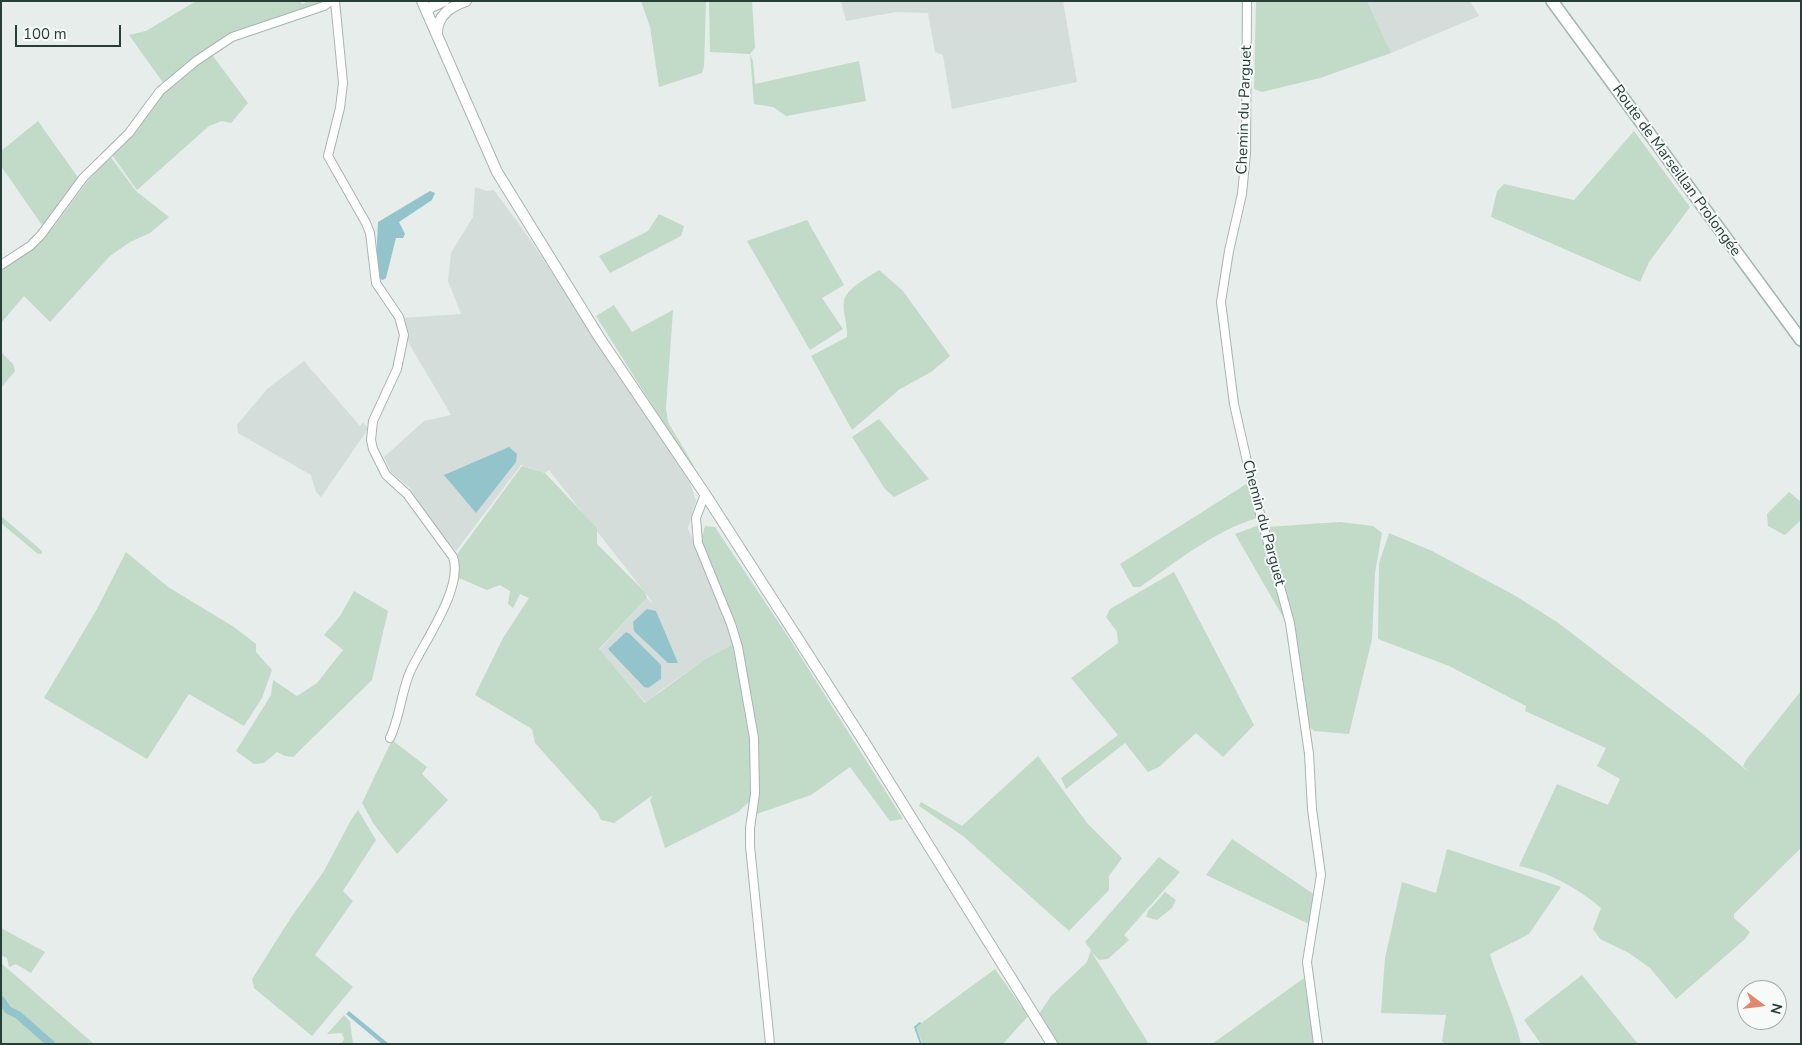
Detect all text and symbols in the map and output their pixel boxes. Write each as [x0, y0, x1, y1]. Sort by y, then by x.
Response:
scale bar [18, 15, 124, 47]
text: 100 m [23, 24, 67, 44]
street label: Chemin du Parguet [1234, 45, 1256, 175]
street label: Route de Marseillan Prolongée [1608, 82, 1744, 260]
street label: Chemin du Parguet [1238, 458, 1288, 588]
north arrow [1737, 980, 1787, 1030]
text: N [1765, 1001, 1787, 1016]

